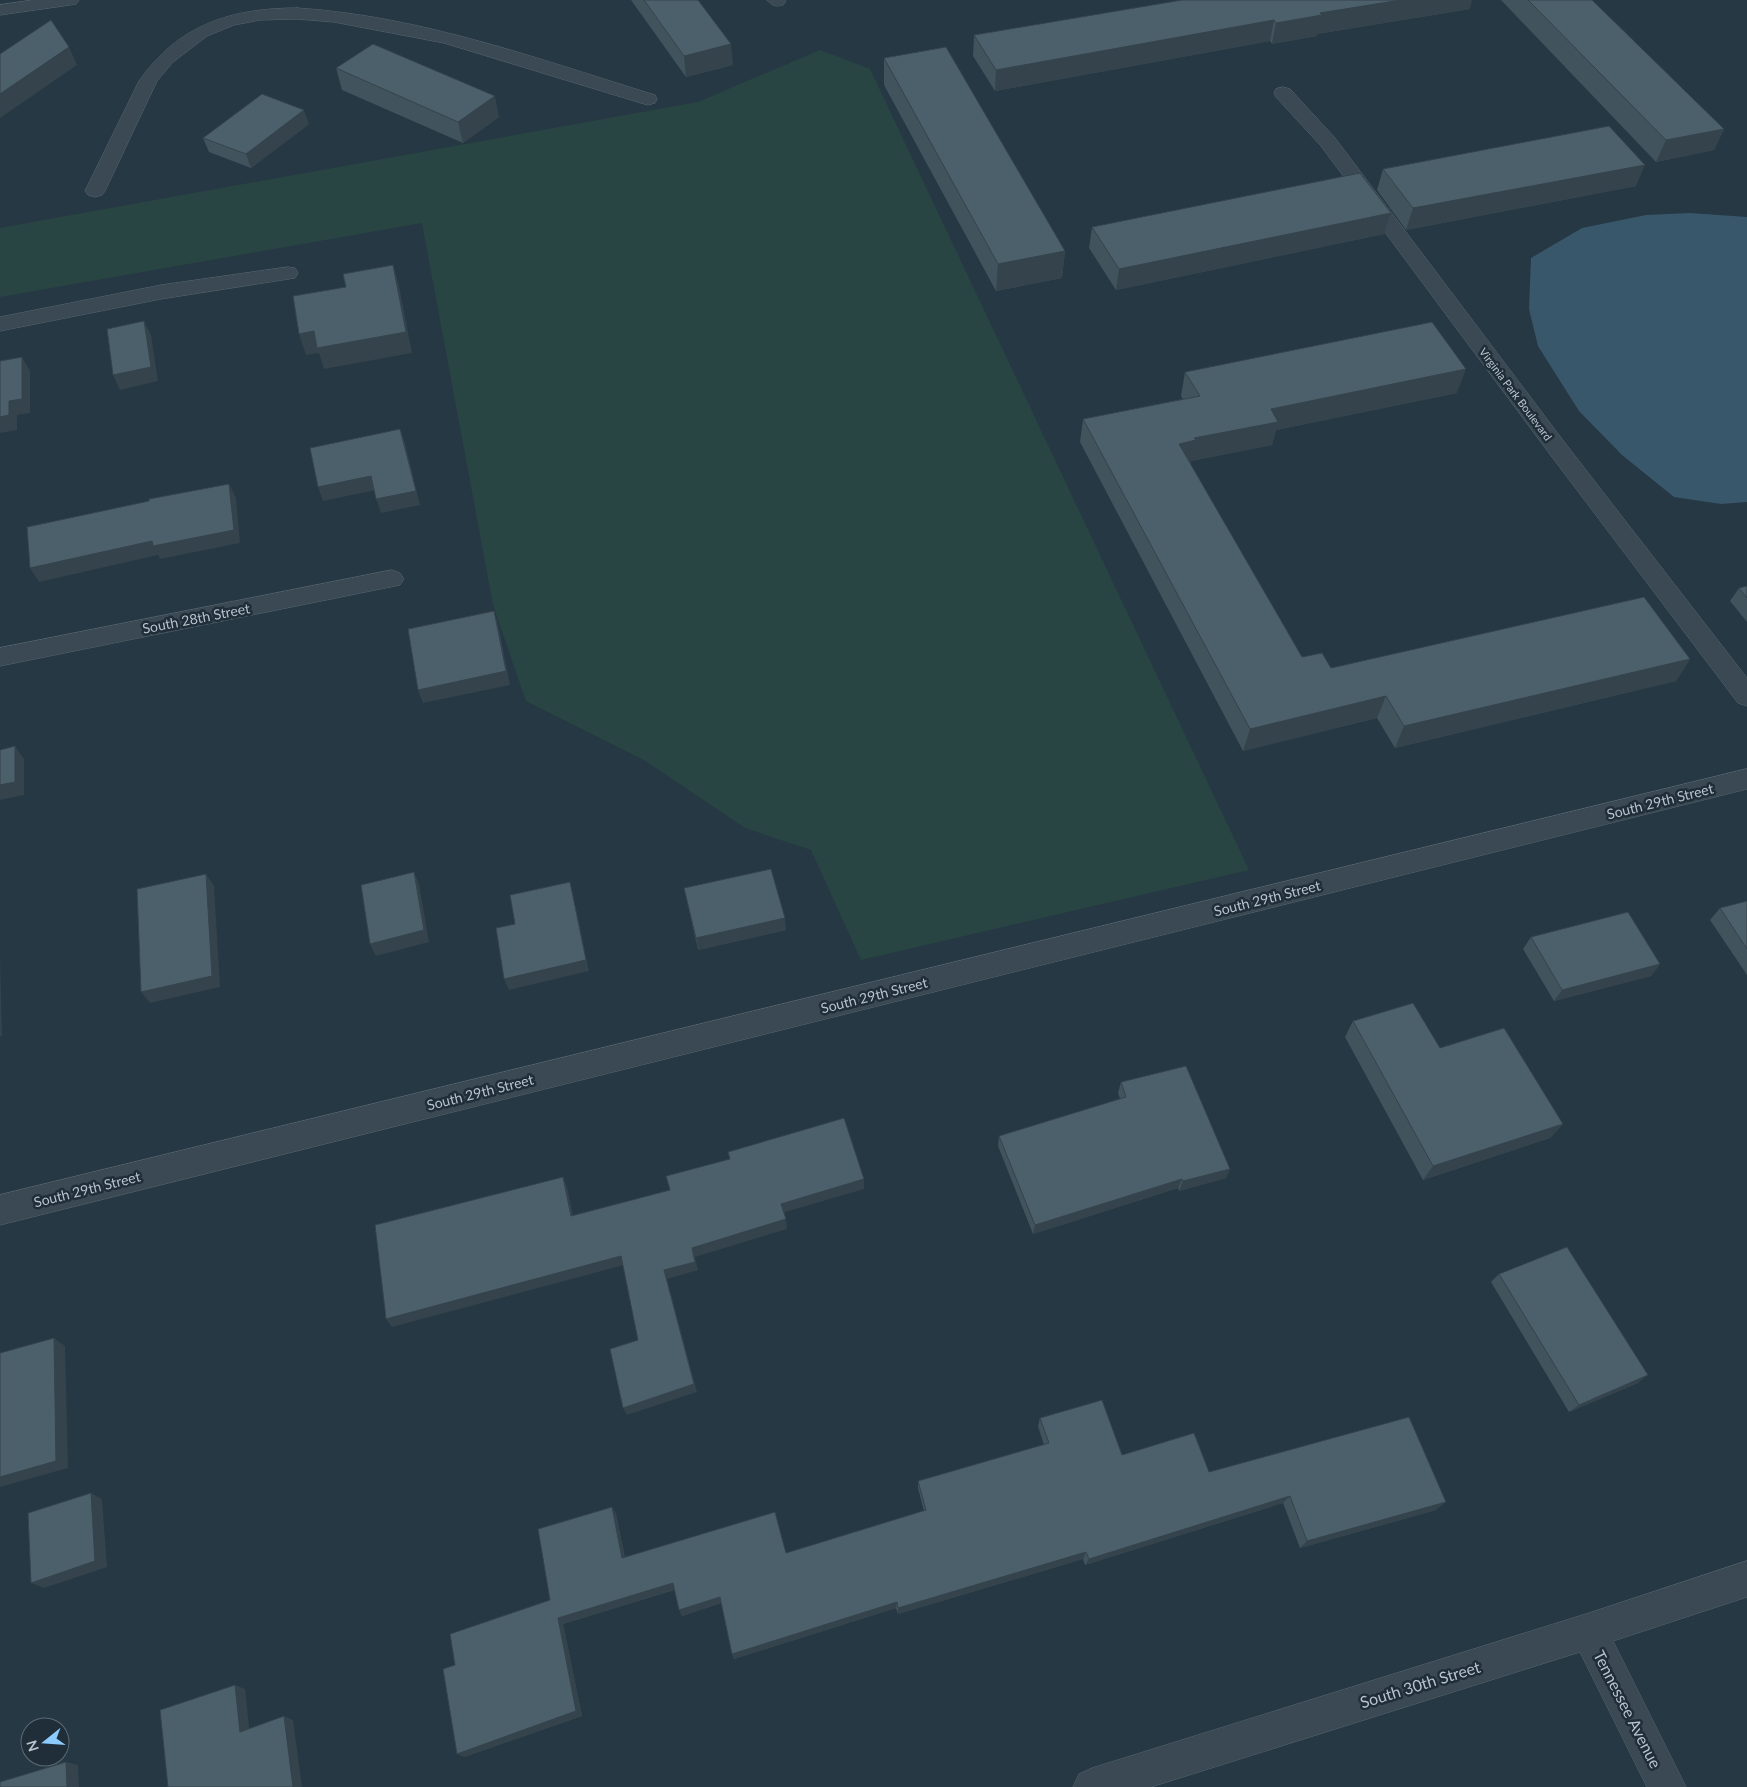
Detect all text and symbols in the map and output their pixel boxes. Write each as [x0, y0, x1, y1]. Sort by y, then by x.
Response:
street label: Virginia Park Boulevard [1477, 345, 1555, 443]
street label: South 28th Street [141, 599, 251, 637]
street label: South 29th Street [1605, 780, 1715, 822]
street label: South 29th Street [1212, 877, 1322, 919]
street label: South 29th Street [819, 974, 929, 1016]
street label: South 29th Street [425, 1071, 535, 1113]
street label: South 29th Street [32, 1168, 142, 1210]
street label: Tennessee Avenue [1590, 1647, 1666, 1771]
street label: South 30th Street [1358, 1657, 1483, 1711]
north arrow [20, 1717, 70, 1767]
text: N [22, 1738, 42, 1754]

